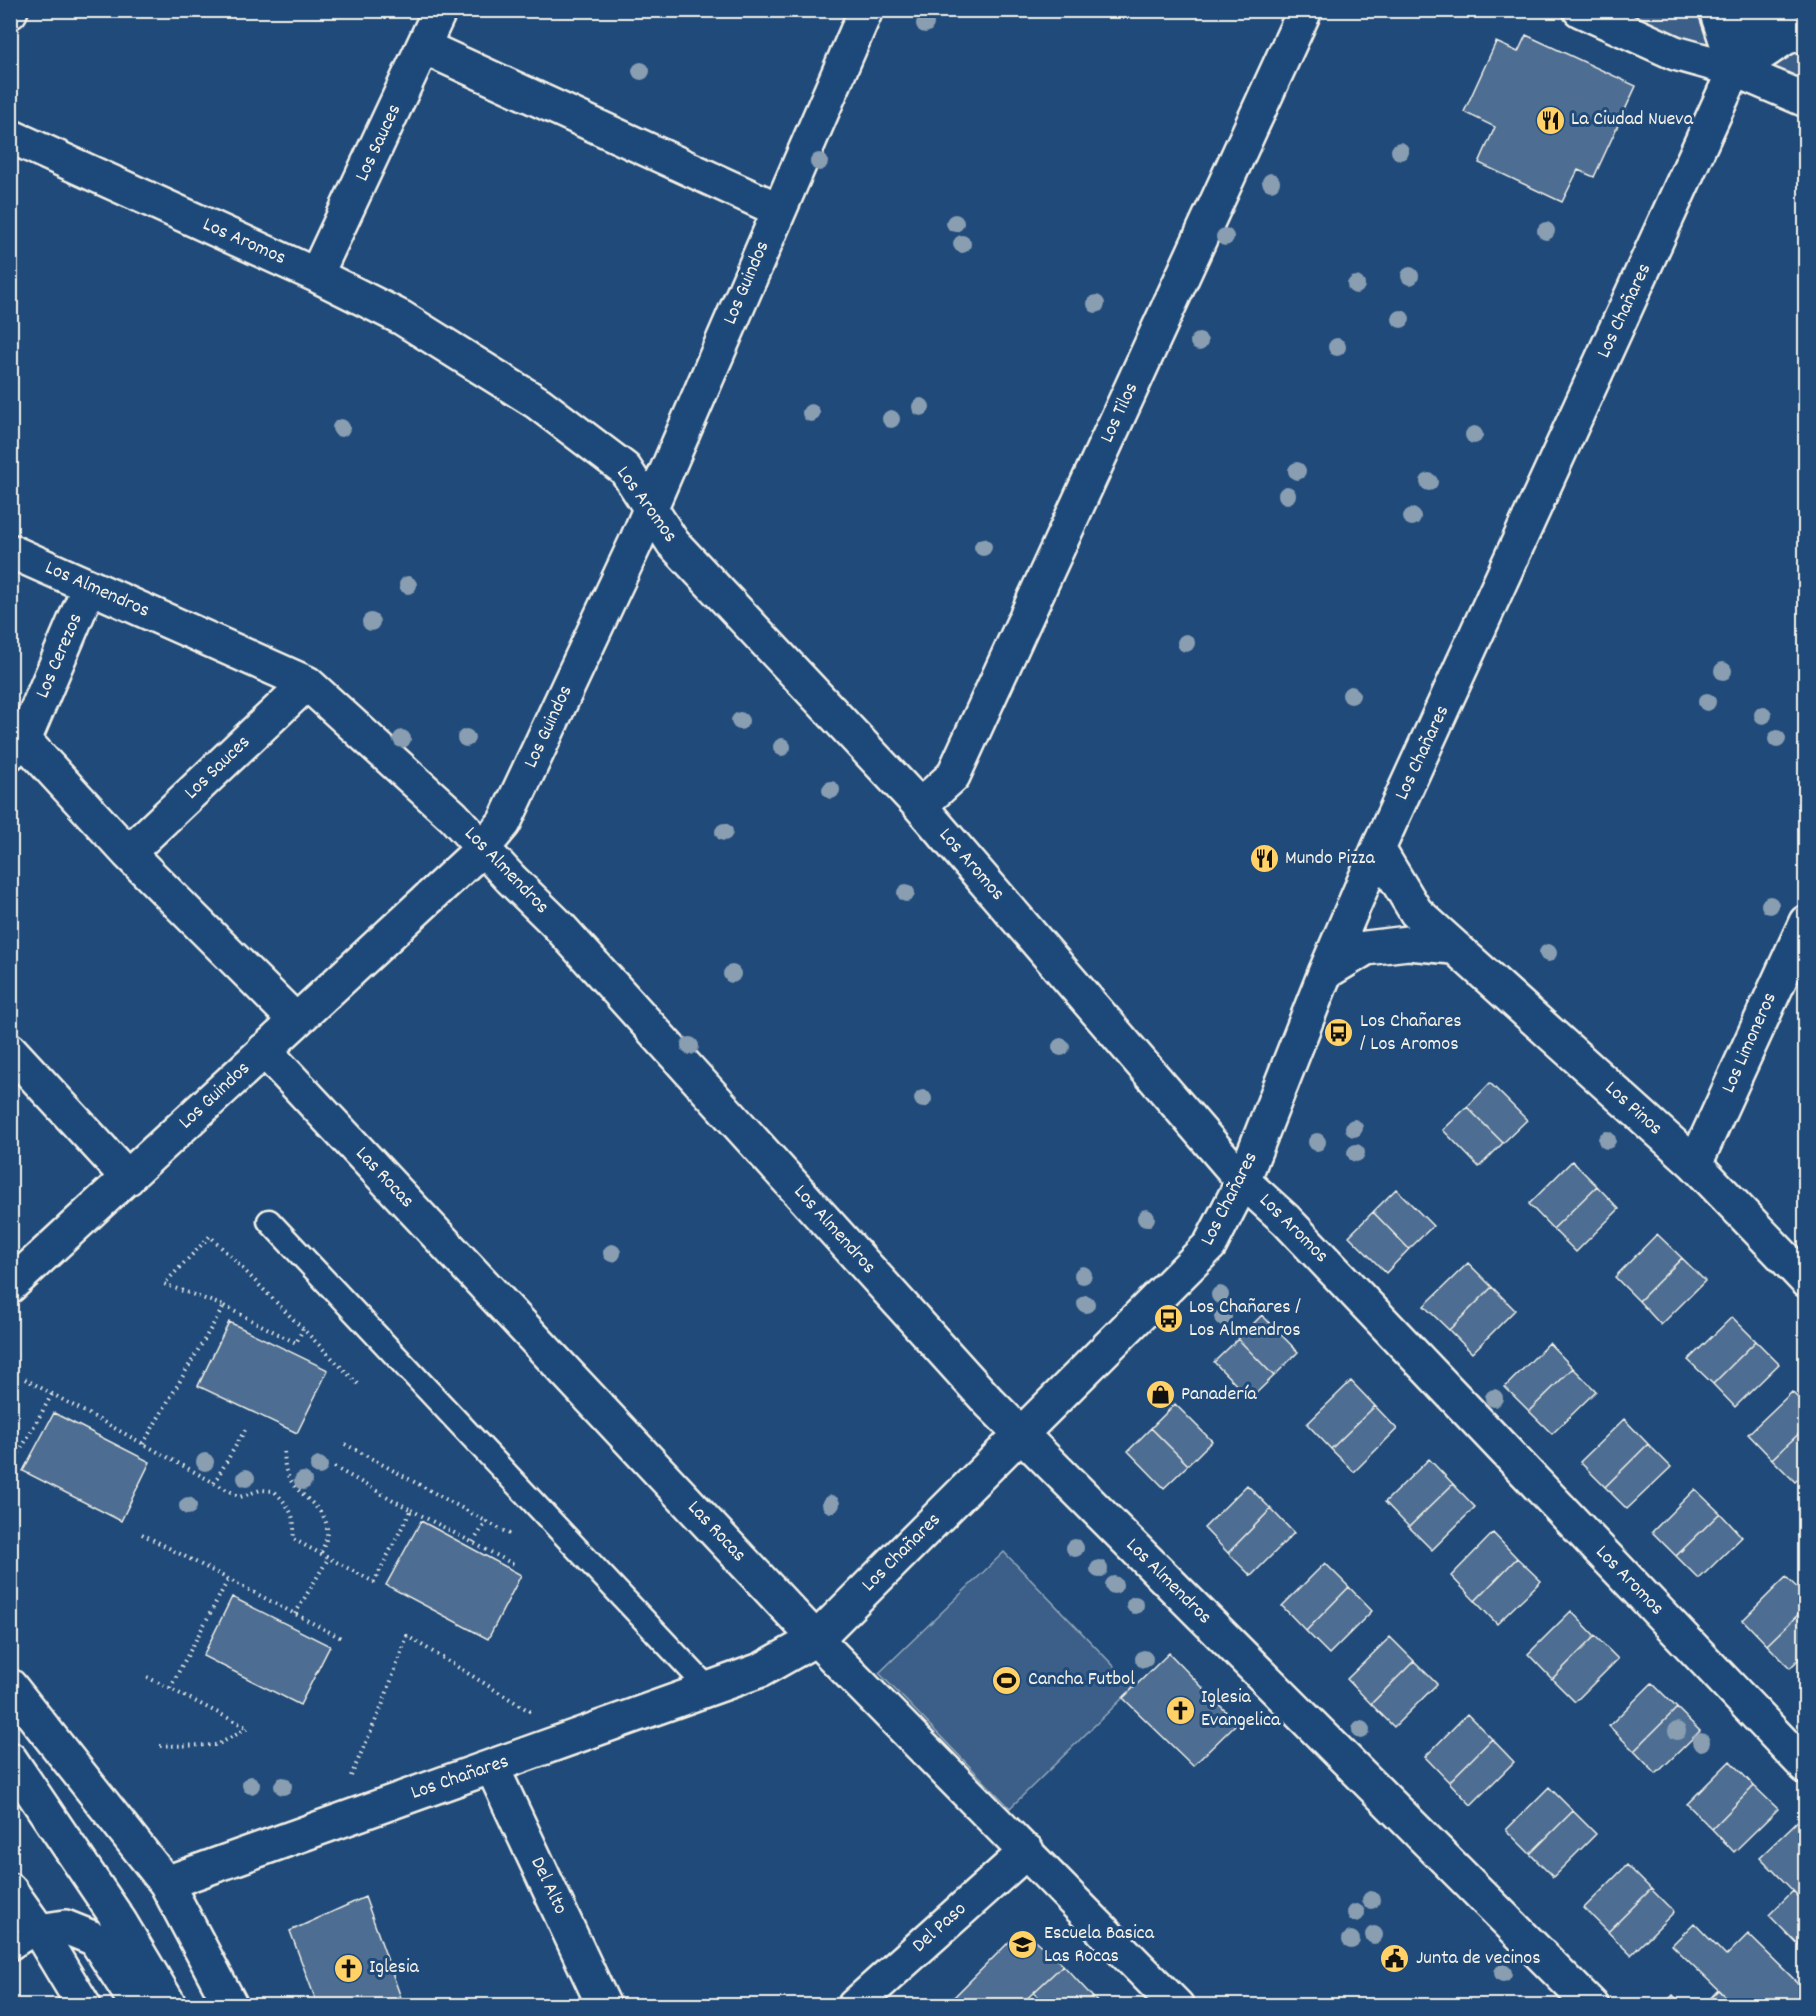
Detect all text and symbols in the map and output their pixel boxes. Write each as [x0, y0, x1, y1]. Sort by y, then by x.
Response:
street label: Los Sauces [349, 100, 409, 186]
restaurant icon: La Ciudad Nueva [1534, 104, 1566, 136]
place label: La Ciudad Nueva [1571, 106, 1694, 134]
street label: Los Aromos [198, 211, 290, 273]
street label: Los Guindos [717, 237, 777, 329]
street label: Los Chañares [1591, 259, 1659, 363]
street label: Los Tilos [1094, 378, 1146, 448]
street label: Los Aromos [609, 461, 683, 549]
street label: Los Almendros [40, 554, 154, 626]
street label: Los Cerezos [30, 609, 90, 703]
street label: Los Guindos [518, 681, 580, 773]
street label: Los Chañares [1389, 701, 1457, 805]
street label: Los Sauces [179, 729, 257, 807]
street label: Los Almendros [457, 821, 555, 921]
street label: Los Aromos [931, 822, 1011, 908]
restaurant icon: Mundo Pizza [1248, 843, 1280, 875]
place label: Mundo Pizza [1285, 845, 1375, 873]
street label: Los Limoneros [1715, 988, 1785, 1098]
place label: Los Chañares / Los Aromos [1360, 1008, 1462, 1059]
bus stop icon: Los Chañares / Los Aromos [1323, 1017, 1355, 1049]
street label: Los Guindos [173, 1056, 257, 1136]
street label: Los Pinos [1598, 1075, 1668, 1143]
street label: Las Rocas [348, 1141, 420, 1215]
street label: Los Chañares [1194, 1147, 1266, 1251]
street label: Los Almendros [786, 1179, 882, 1281]
street label: Los Aromos [1252, 1188, 1334, 1270]
place label: Los Chañares / Los Almendros [1189, 1294, 1301, 1345]
bus stop icon: Los Chañares / Los Almendros [1152, 1303, 1184, 1335]
shop icon: Panadería [1144, 1379, 1176, 1411]
place label: Panadería [1181, 1381, 1257, 1409]
street label: Las Rocas [680, 1495, 752, 1569]
street label: Los Chañares [856, 1507, 948, 1599]
street label: Los Almendros [1119, 1533, 1217, 1631]
street label: Los Aromos [1588, 1539, 1670, 1623]
sports icon: Cancha Futbol [991, 1664, 1023, 1696]
place label: Cancha Futbol [1028, 1666, 1135, 1694]
place label: Iglesia Evangelica [1201, 1684, 1281, 1735]
church icon: Iglesia Evangelica [1164, 1694, 1196, 1726]
street label: Los Chañares [407, 1748, 513, 1808]
street label: Del Alto [523, 1853, 573, 1919]
street label: Del Paso [907, 1896, 973, 1960]
place label: Escuela Basica Las Rocas [1044, 1920, 1155, 1971]
school or university icon: Escuela Basica Las Rocas [1007, 1929, 1039, 1961]
public building icon: Junta de vecinos [1379, 1943, 1411, 1975]
place label: Junta de vecinos [1416, 1945, 1541, 1973]
church icon: Iglesia [332, 1952, 364, 1984]
place label: Iglesia [369, 1954, 420, 1982]

